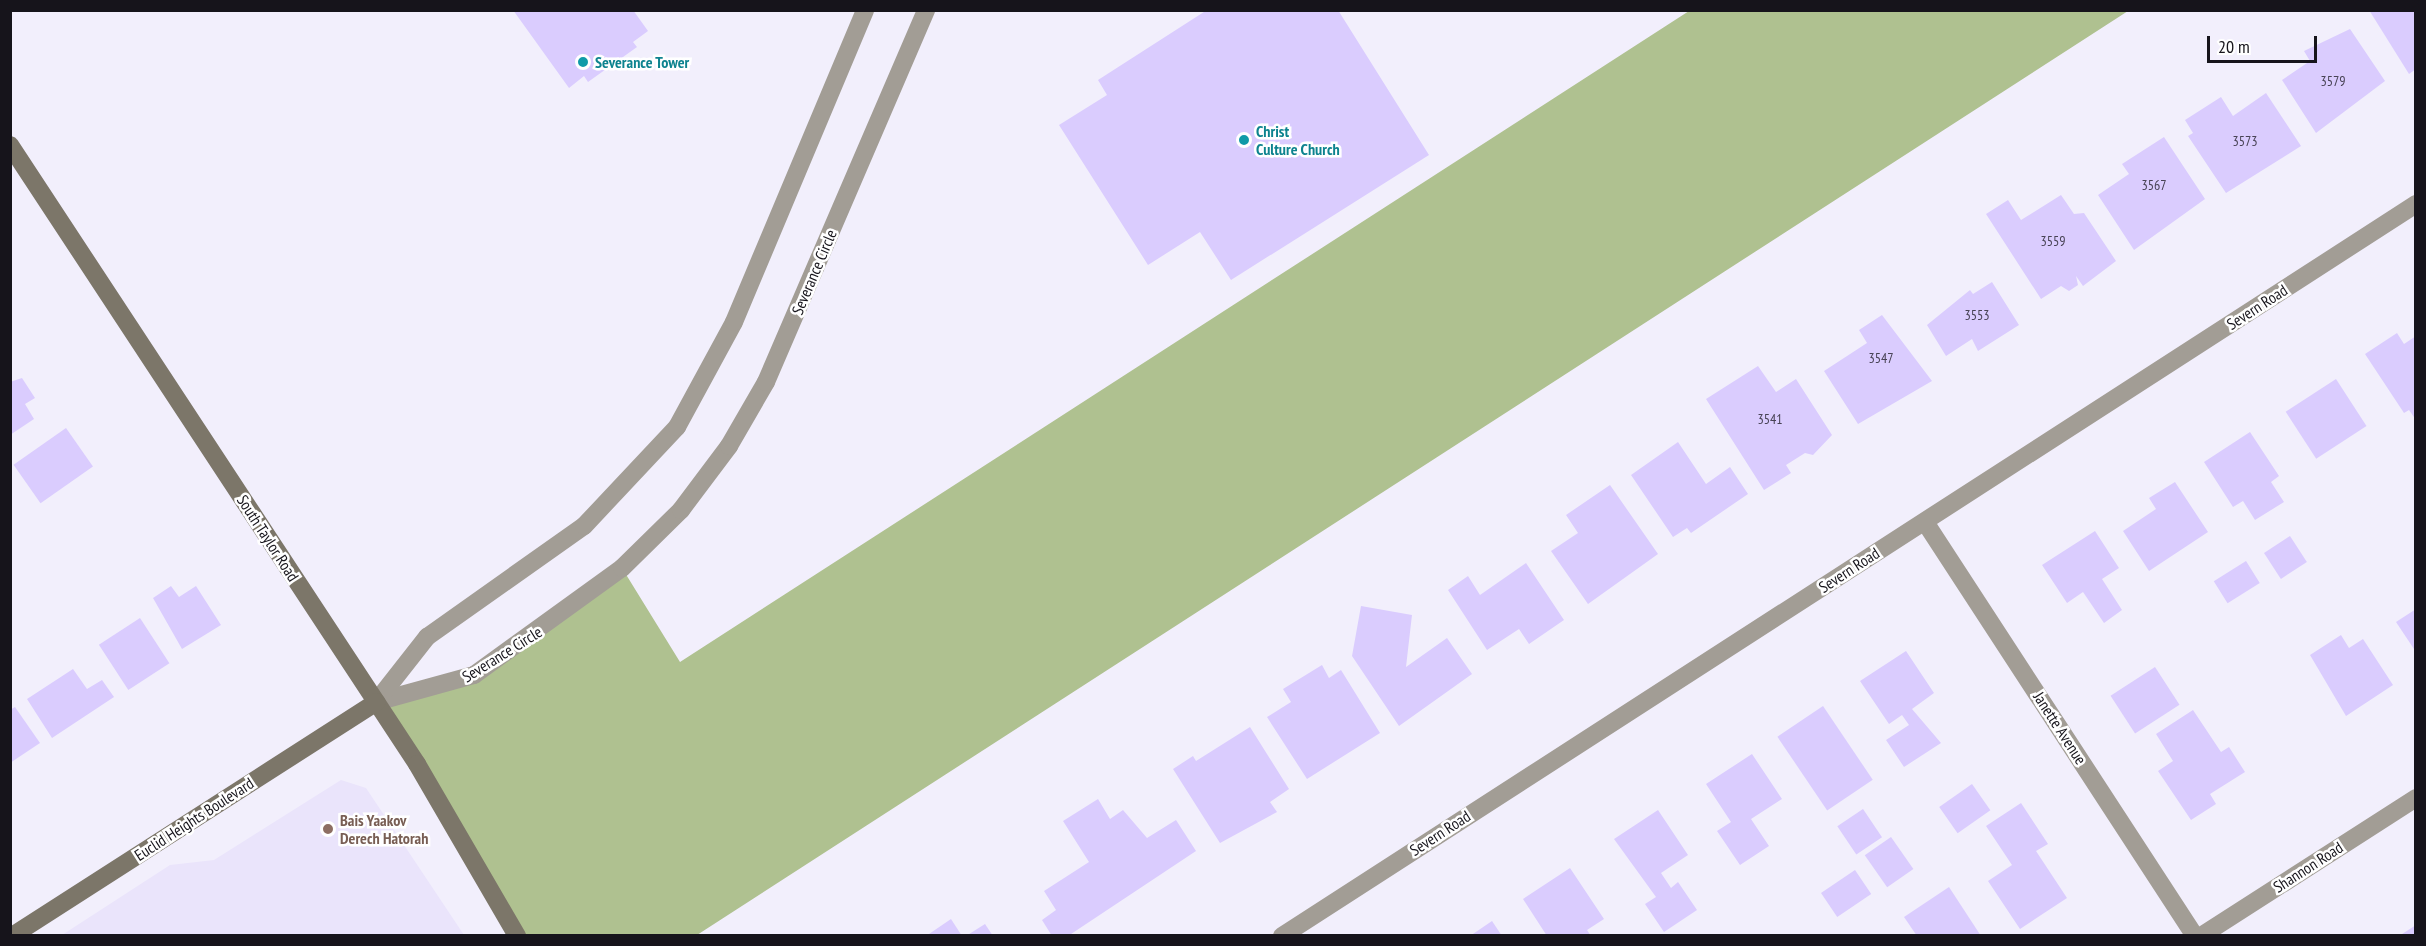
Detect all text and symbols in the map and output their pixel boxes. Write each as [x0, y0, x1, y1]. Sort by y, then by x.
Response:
scale bar [2210, 24, 2320, 62]
text: 20 m [2218, 35, 2250, 58]
place label: Severance Tower [595, 52, 690, 72]
marker: Severance Tower [576, 55, 590, 69]
house number: 3579 [2320, 73, 2346, 89]
place label: Christ Culture Church [1256, 121, 1340, 159]
marker: Christ Culture Church [1237, 133, 1251, 147]
house number: 3573 [2232, 133, 2258, 149]
house number: 3567 [2141, 177, 2167, 193]
street label: Severance Circle [787, 227, 841, 317]
house number: 3559 [2040, 233, 2066, 249]
street label: Severn Road [2223, 280, 2291, 334]
house number: 3553 [1964, 307, 1990, 323]
house number: 3547 [1868, 350, 1894, 366]
house number: 3541 [1757, 411, 1783, 427]
street label: South Taylor Road [233, 491, 303, 585]
street label: Severn Road [1815, 543, 1883, 597]
street label: Severance Circle [459, 622, 545, 686]
street label: Janette Avenue [2029, 688, 2091, 768]
street label: Euclid Heights Boulevard [131, 773, 257, 865]
street label: Severn Road [1406, 806, 1474, 860]
place label: Bais Yaakov Derech Hatorah [340, 810, 428, 848]
marker: Bais Yaakov Derech Hatorah [321, 822, 335, 836]
street label: Shannon Road [2270, 837, 2346, 897]

